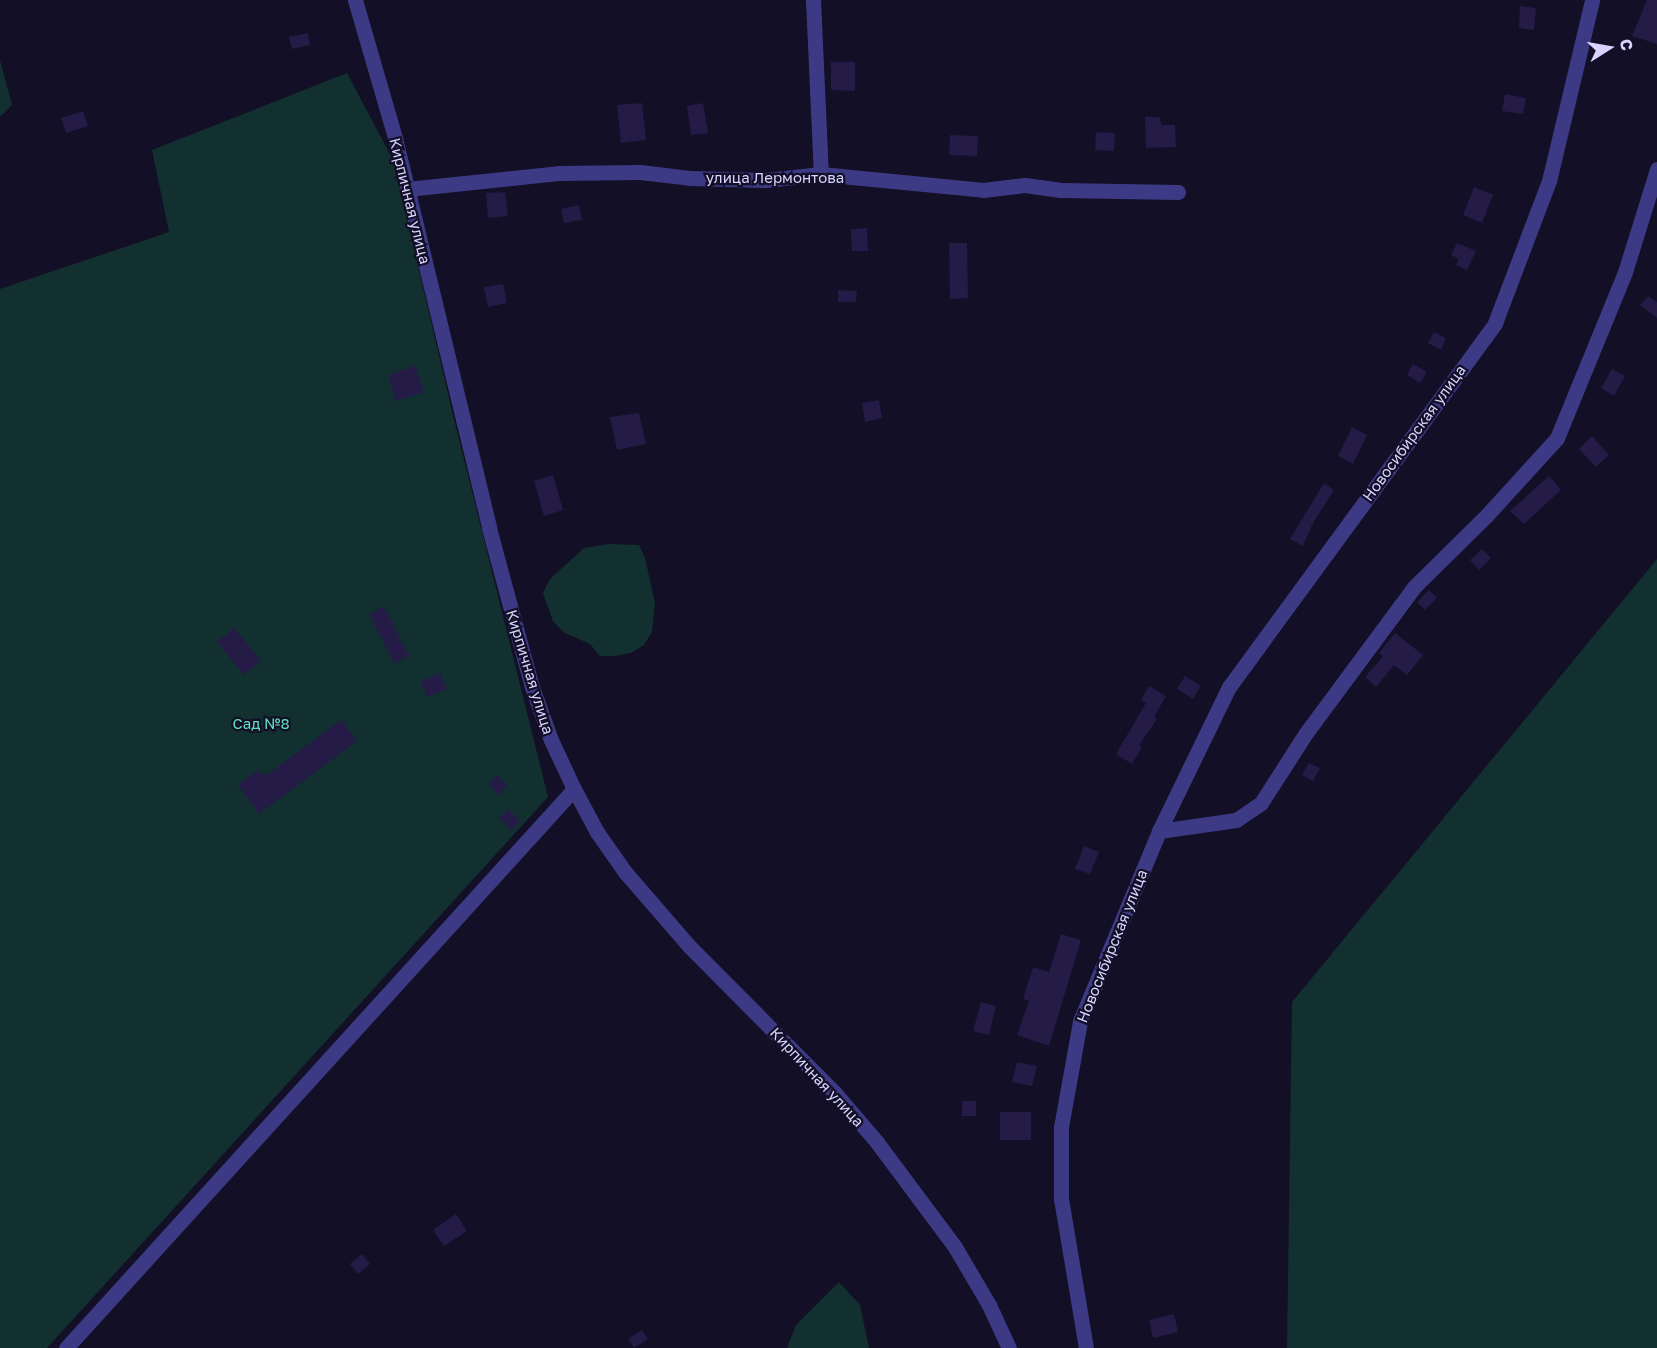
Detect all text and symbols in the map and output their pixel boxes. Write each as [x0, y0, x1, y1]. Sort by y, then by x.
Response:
north arrow [1579, 18, 1639, 78]
text: С [1616, 37, 1638, 52]
street label: Кирпичная улица [386, 136, 434, 266]
street label: улица Лермонтова [706, 169, 844, 187]
street label: Новосибирская улица [1359, 361, 1469, 505]
street label: Кирпичная улица [503, 608, 557, 736]
park label: Сад №8 [232, 715, 290, 733]
street label: Новосибирская улица [1073, 867, 1151, 1025]
street label: Кирпичная улица [766, 1024, 868, 1130]

